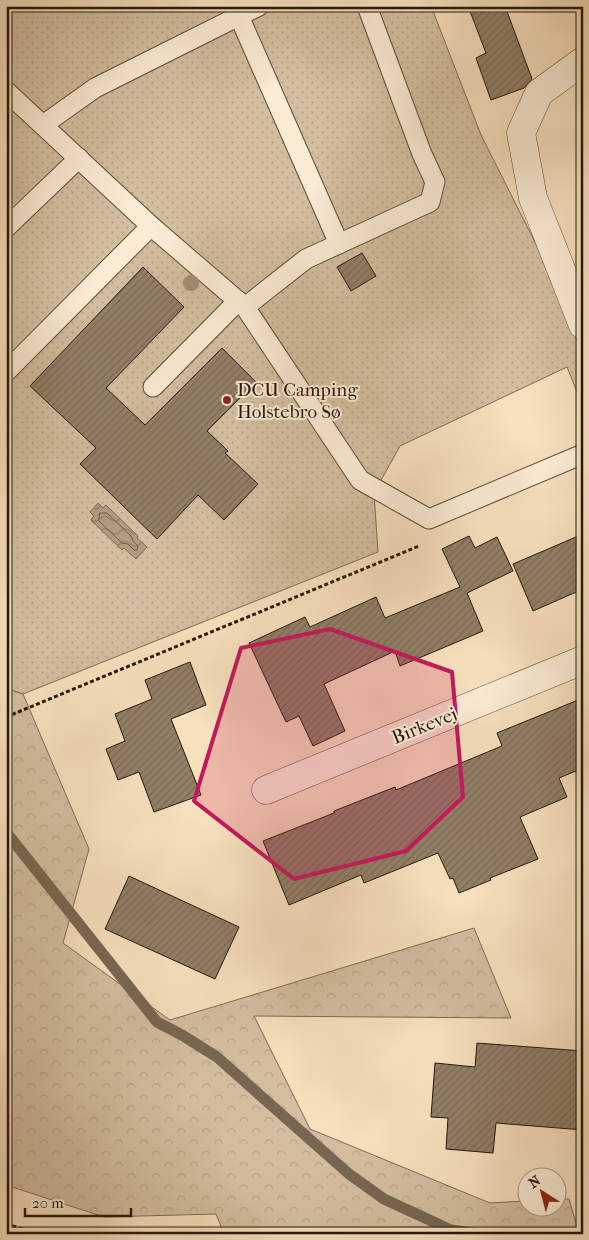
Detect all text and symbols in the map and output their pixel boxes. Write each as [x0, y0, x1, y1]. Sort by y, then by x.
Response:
place label: DCU Camping Holstebro Sø [237, 379, 358, 423]
marker: DCU Camping Holstebro Sø [221, 394, 233, 406]
street label: Birkevej [389, 703, 460, 749]
north arrow [516, 1168, 566, 1218]
text: N [525, 1172, 544, 1192]
scale bar [25, 1185, 131, 1217]
text: 20 m [32, 1194, 64, 1212]

